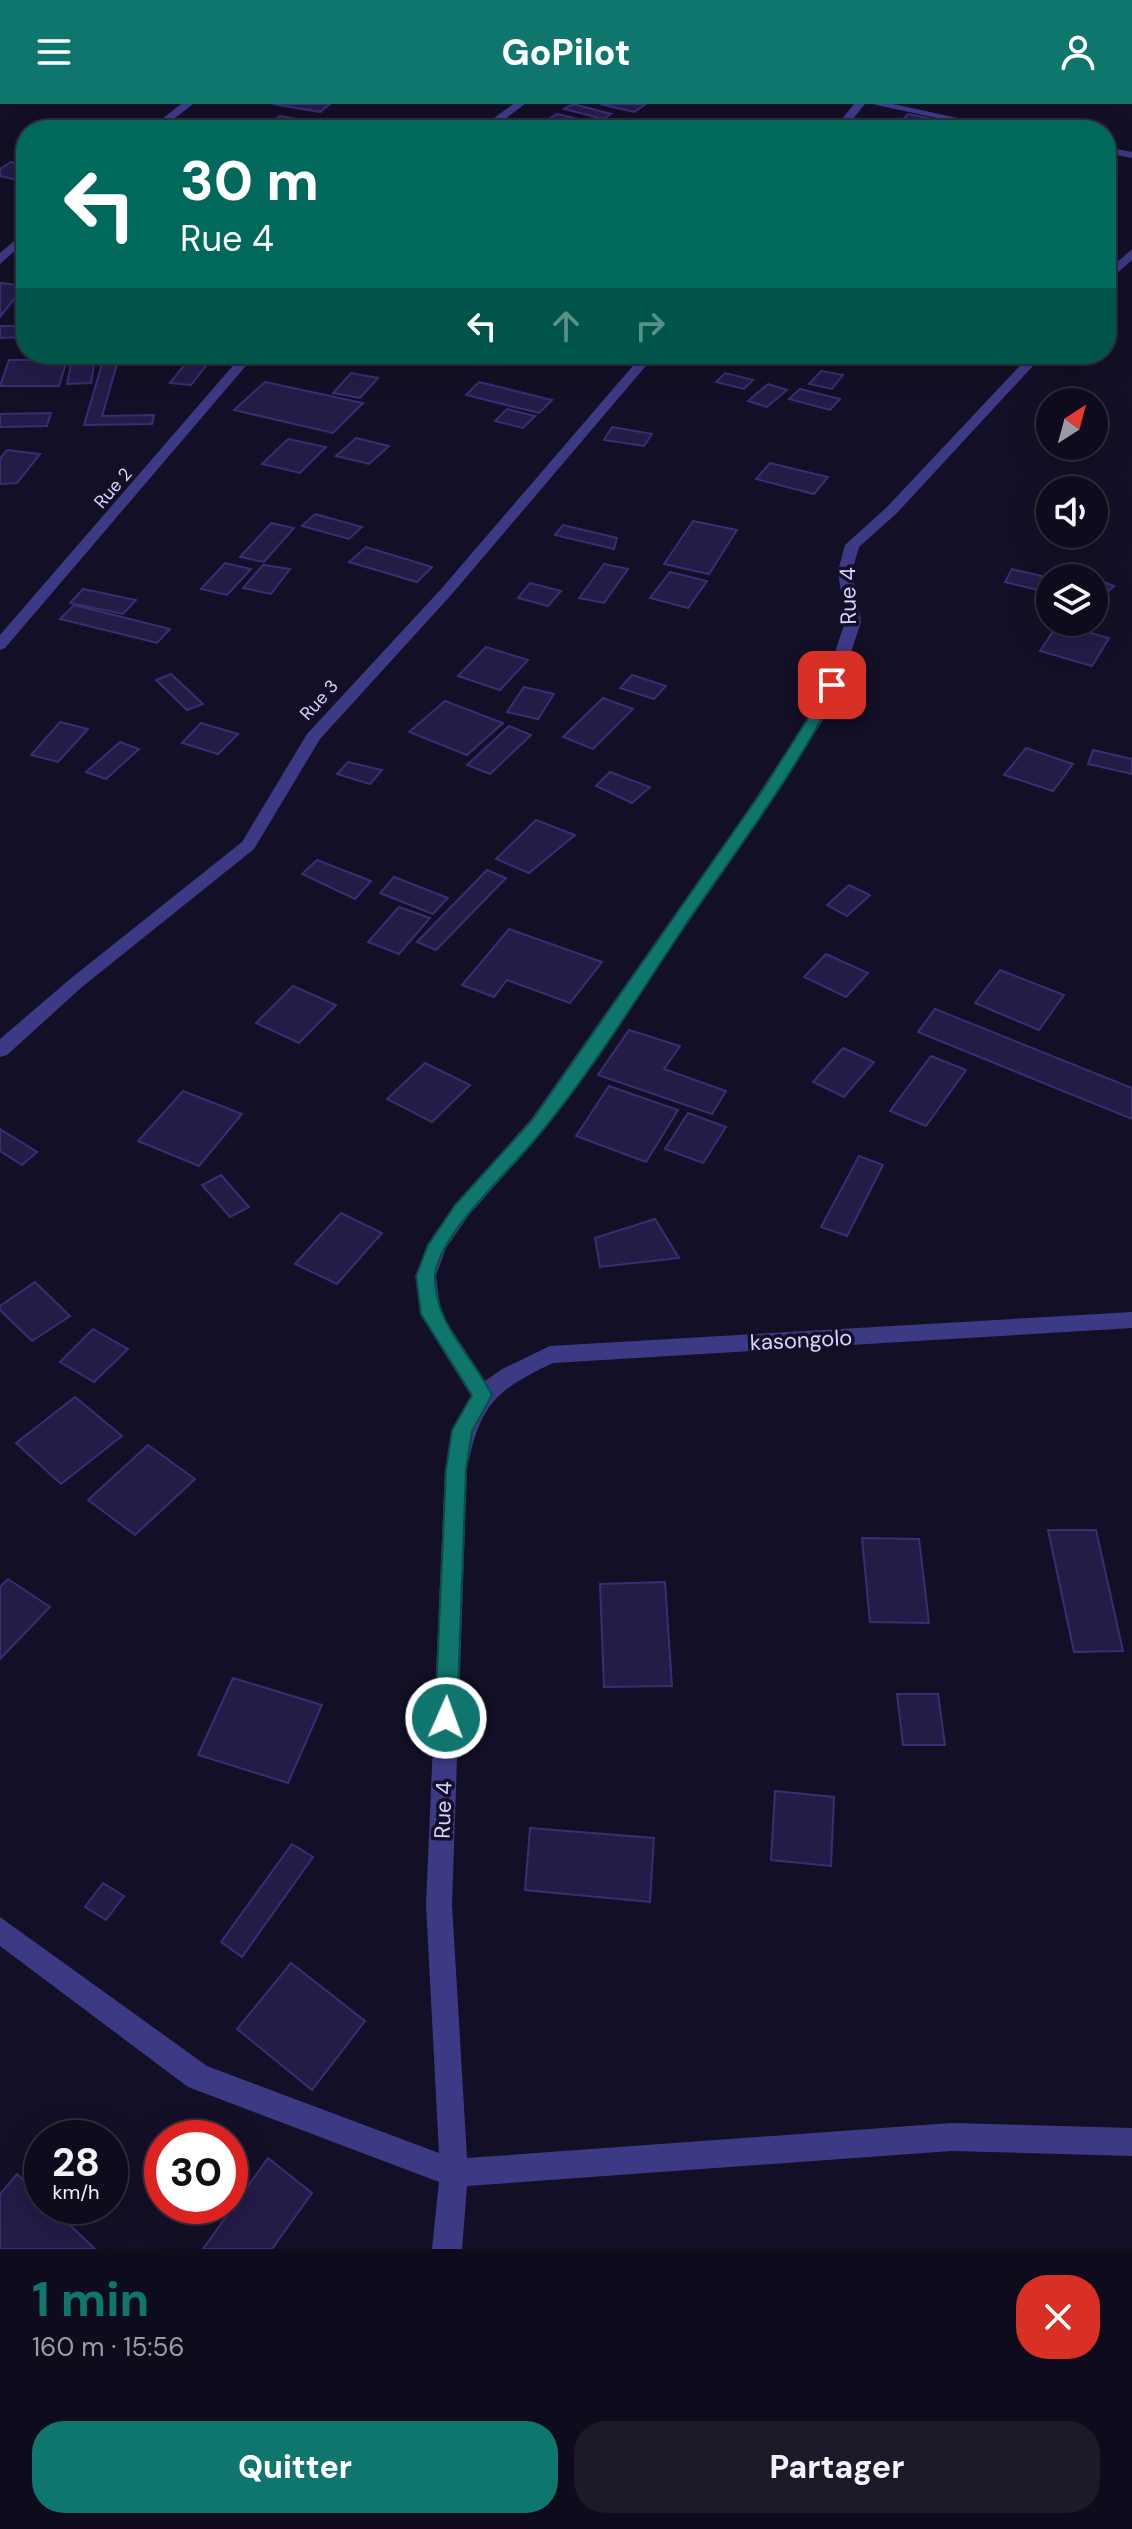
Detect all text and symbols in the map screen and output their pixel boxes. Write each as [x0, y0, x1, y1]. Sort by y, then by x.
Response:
text: GoPilot [501, 29, 631, 76]
icon: menu [32, 30, 76, 74]
icon: person [1056, 30, 1100, 74]
text: 30 m [180, 144, 319, 217]
icon: left [48, 152, 152, 256]
text: Rue 4 [180, 215, 274, 262]
icon: left [460, 304, 504, 348]
icon: ahead [544, 304, 588, 348]
icon: right [628, 304, 672, 348]
north arrow [1036, 388, 1108, 460]
map controls [1036, 388, 1108, 636]
street label: Rue 2 [89, 463, 137, 513]
button: sound [1036, 476, 1108, 548]
button: layers [1036, 564, 1108, 636]
street label: Rue 4 [833, 567, 863, 625]
pin [798, 651, 866, 719]
icon: arrive [810, 663, 854, 707]
street label: Rue 3 [294, 675, 344, 725]
street label: kasongolo [749, 1323, 853, 1357]
position arrow [404, 1676, 488, 1760]
street label: Rue 4 [428, 1781, 458, 1839]
speed limit sign: 30 [144, 2120, 248, 2224]
text: 28 [52, 2136, 100, 2188]
text: km/h [52, 2179, 100, 2205]
text: 1 min [32, 2268, 149, 2331]
button: close [1016, 2275, 1100, 2359]
text: 160 m · 15:56 [32, 2330, 185, 2364]
button: Quitter [32, 2421, 558, 2513]
button: Partager [574, 2421, 1100, 2513]

